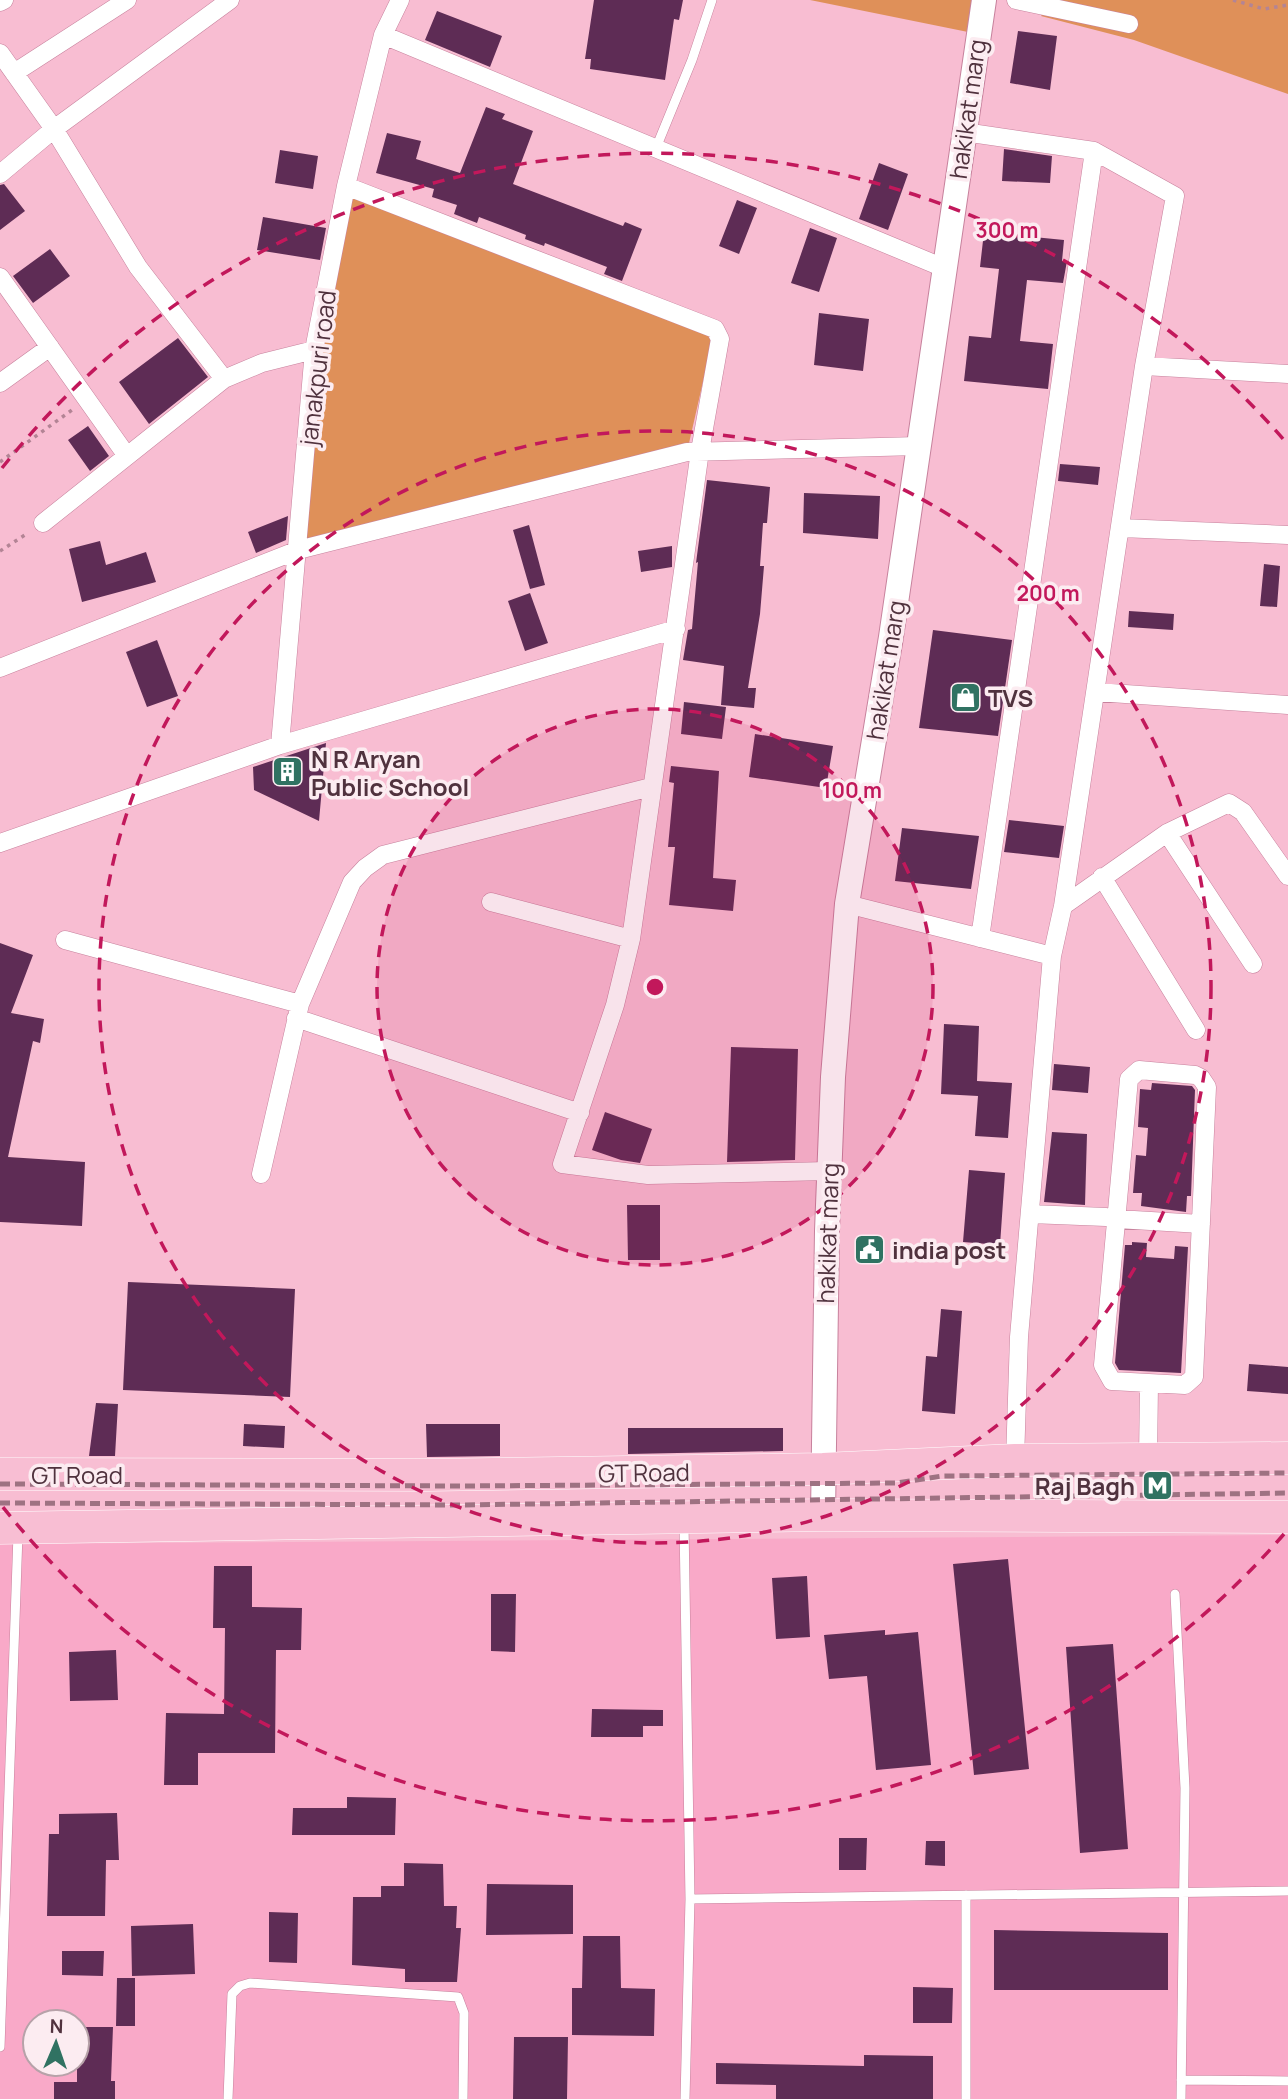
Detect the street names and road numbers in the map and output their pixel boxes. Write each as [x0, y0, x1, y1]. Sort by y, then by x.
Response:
street label: hakikat marg [941, 37, 993, 181]
street label: janakpuri road [291, 288, 343, 449]
street label: hakikat marg [858, 598, 912, 742]
street label: hakikat marg [808, 1162, 846, 1304]
street label: GT Road [598, 1455, 690, 1489]
street label: GT Road [31, 1458, 123, 1491]

